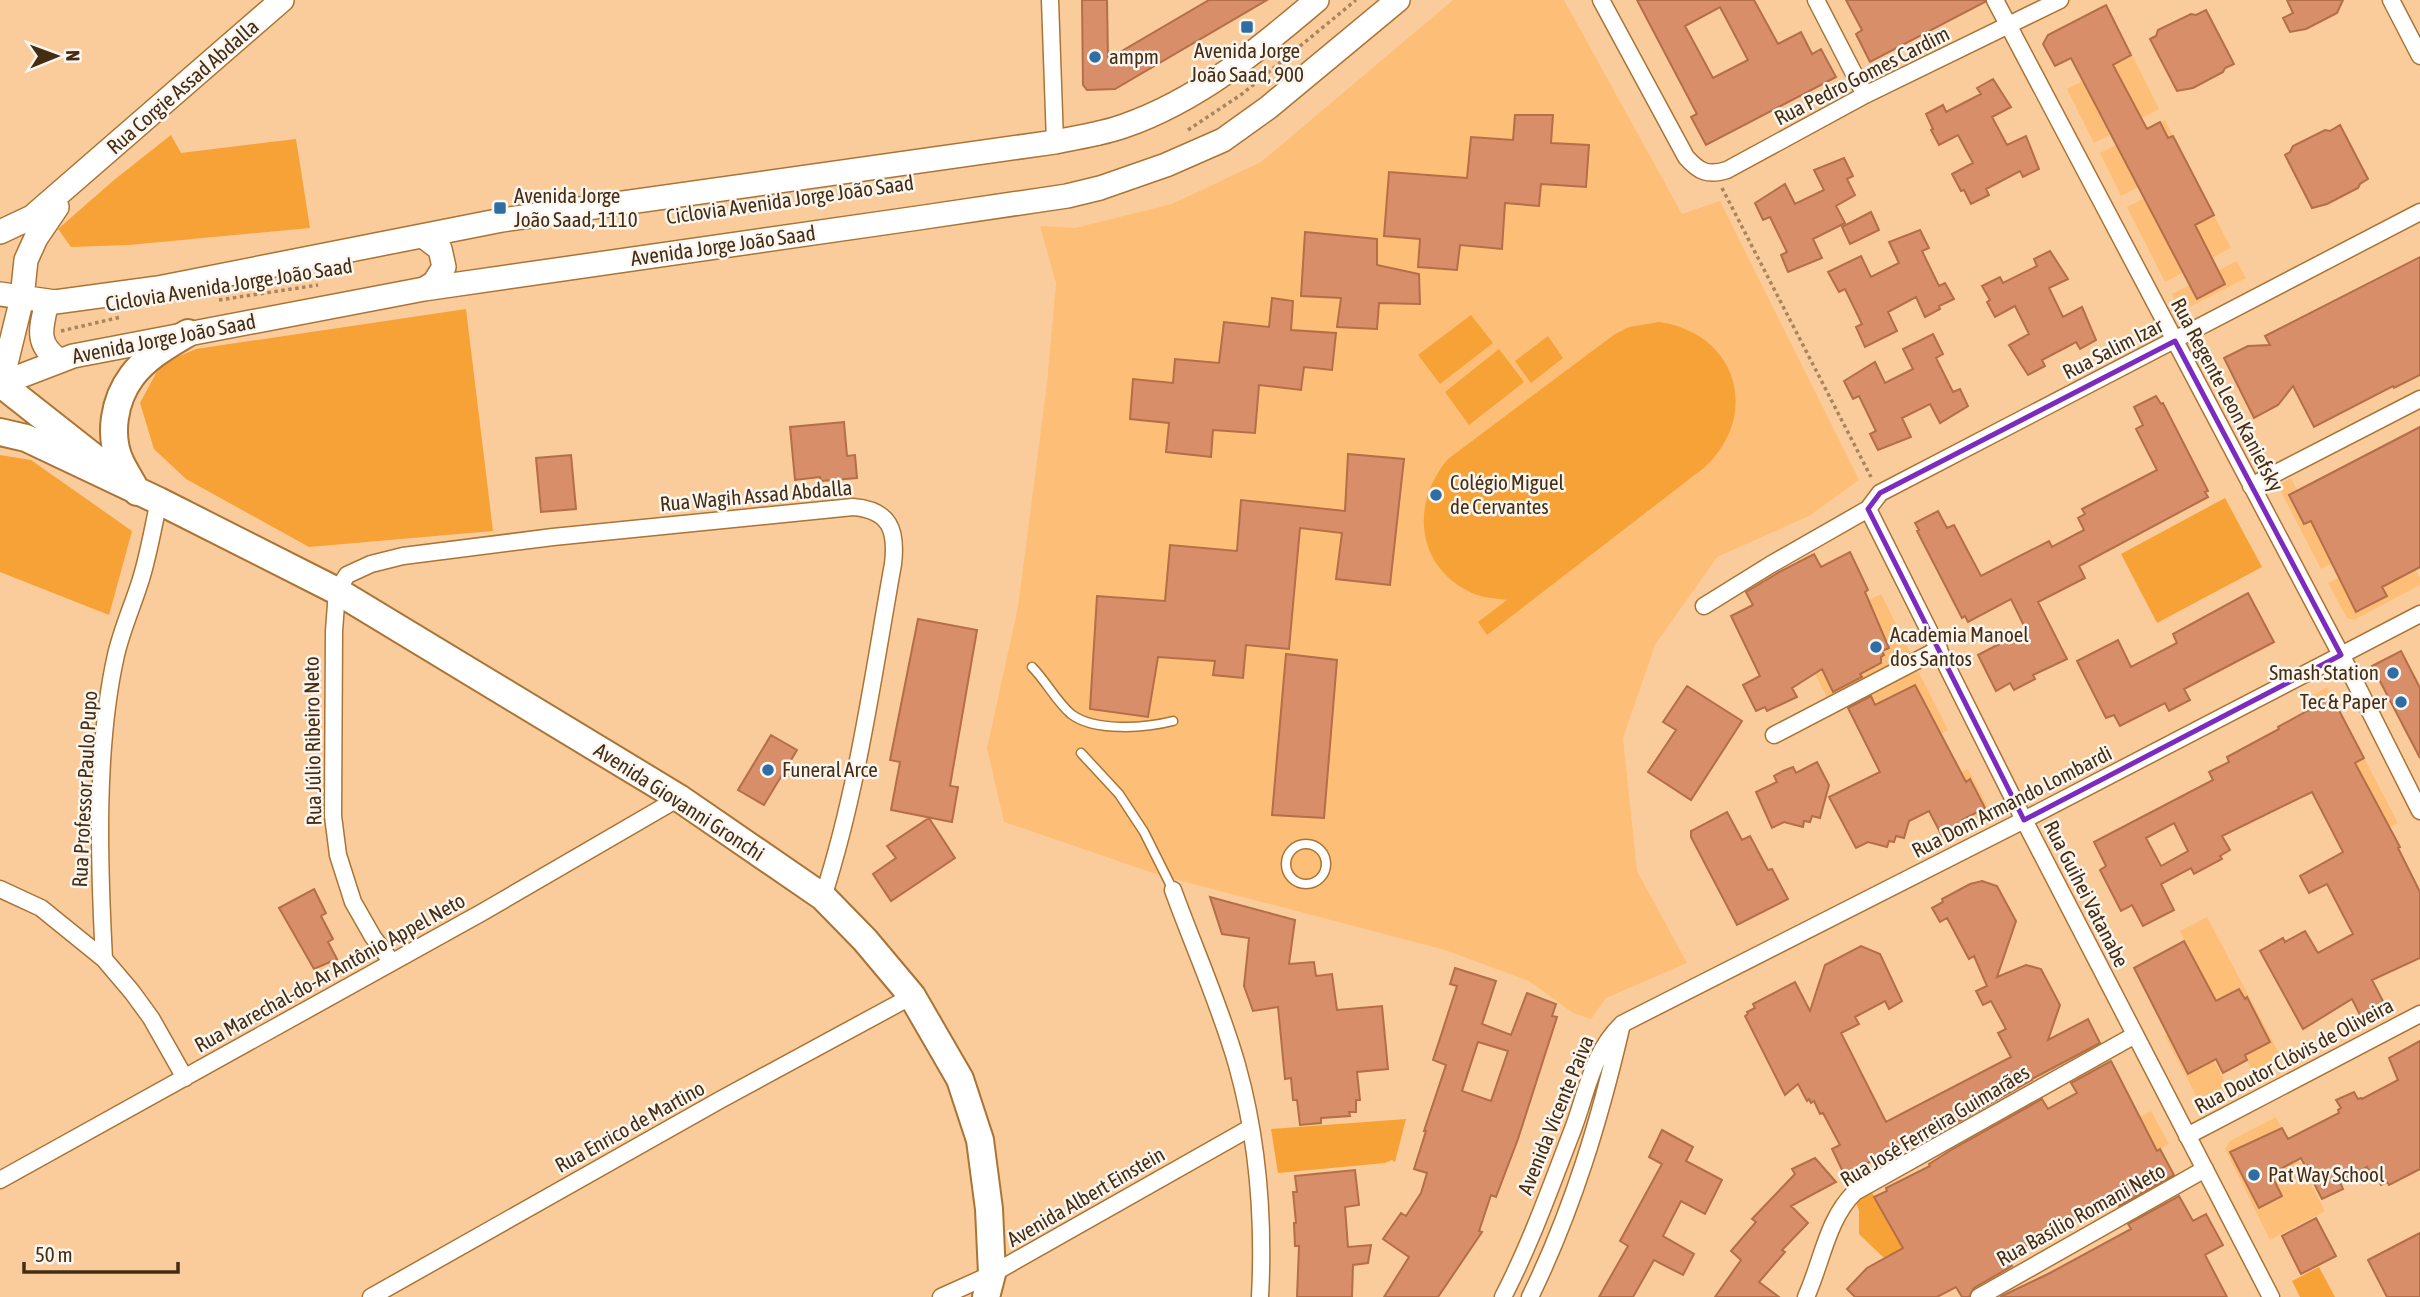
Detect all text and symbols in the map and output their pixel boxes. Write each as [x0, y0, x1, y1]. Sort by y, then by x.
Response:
street label: Rua Corgie Assad Abdalla [102, 14, 263, 159]
marker: Avenida Jorge João Saad, 900 [1239, 19, 1255, 35]
north arrow [21, 21, 91, 91]
street label: Rua Pedro Gomes Cardim [1770, 21, 1953, 130]
place label: Avenida Jorge João Saad, 900 [1190, 38, 1304, 86]
place label: ampm [1109, 44, 1159, 68]
marker: ampm [1087, 49, 1103, 65]
text: N [62, 50, 84, 62]
street label: Ciclovia Avenida Jorge João Saad [665, 170, 915, 228]
place label: Avenida Jorge João Saad, 1110 [514, 183, 638, 231]
marker: Avenida Jorge João Saad, 1110 [492, 200, 508, 216]
street label: Avenida Jorge João Saad [629, 220, 817, 270]
street label: Ciclovia Avenida Jorge João Saad [104, 253, 354, 315]
street label: Rua Regente Leon Kaniefsky [2167, 294, 2289, 496]
street label: Avenida Jorge João Saad [70, 308, 258, 368]
street label: Rua Salim Izar [2058, 312, 2167, 384]
place label: Colégio Miguel de Cervantes [1450, 470, 1564, 518]
street label: Rua Wagih Assad Abdalla [659, 475, 853, 515]
marker: Colégio Miguel de Cervantes [1428, 487, 1444, 503]
place label: Academia Manoel dos Santos [1890, 622, 2029, 670]
marker: Academia Manoel dos Santos [1868, 639, 1884, 655]
street label: Rua Júlio Ribeiro Neto [299, 656, 325, 826]
place label: Smash Station [2269, 660, 2379, 684]
marker: Smash Station [2385, 665, 2401, 681]
place label: Tec & Paper [2300, 689, 2388, 713]
street label: Rua Professor Paulo Pupo [67, 690, 101, 888]
marker: Tec & Paper [2393, 694, 2409, 710]
street label: Avenida Giovanni Gronchi [590, 737, 769, 865]
street label: Rua Dom Armando Lombardi [1908, 740, 2115, 862]
place label: Funeral Arce [782, 757, 878, 781]
marker: Funeral Arce [760, 762, 776, 778]
street label: Rua Guihei Vatanabe [2040, 816, 2134, 971]
street label: Rua Marechal-do-Ar Antônio Appel Neto [190, 888, 469, 1057]
street label: Rua Doutor Clóvis de Oliveira [2190, 993, 2397, 1118]
street label: Avenida Vicente Paiva [1512, 1032, 1598, 1198]
street label: Rua José Ferreira Guimarães [1836, 1059, 2033, 1191]
street label: Rua Enrico de Martino [551, 1075, 708, 1177]
street label: Avenida Albert Einstein [1002, 1141, 1169, 1251]
street label: Rua Basílio Romani Neto [1992, 1158, 2169, 1270]
place label: Pat Way School [2268, 1162, 2385, 1186]
marker: Pat Way School [2246, 1167, 2262, 1183]
scale bar [24, 1230, 178, 1274]
text: 50 m [35, 1242, 73, 1266]

